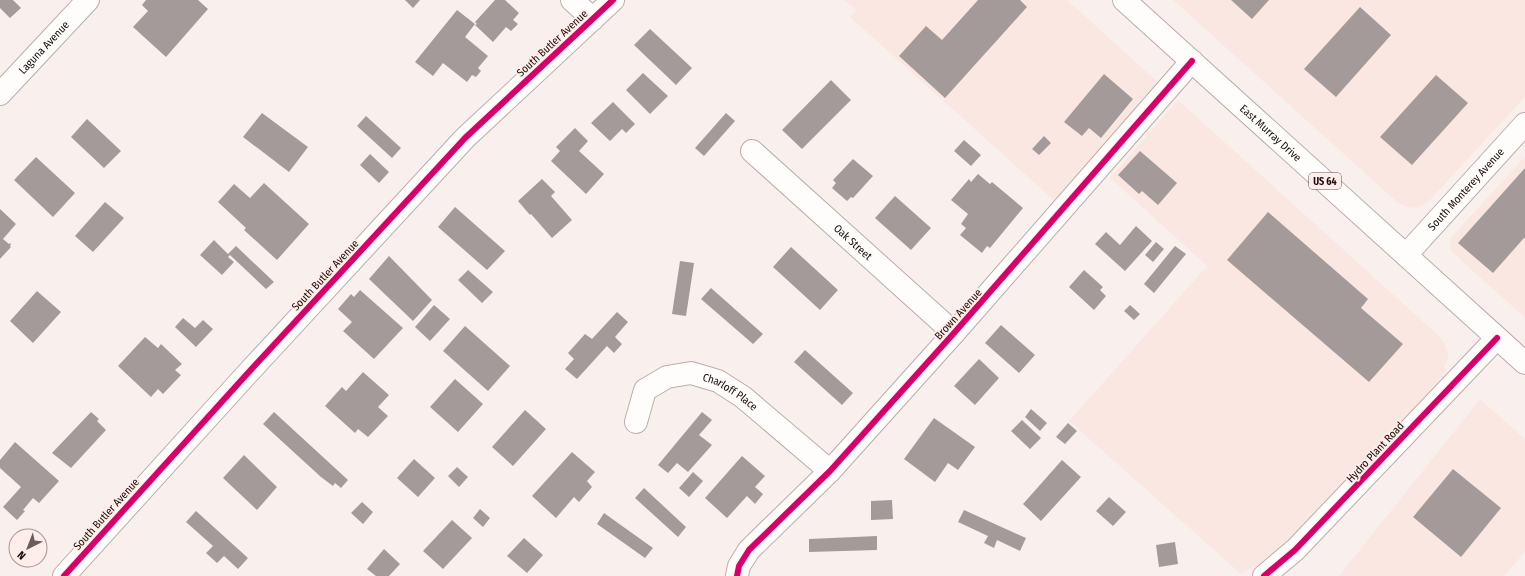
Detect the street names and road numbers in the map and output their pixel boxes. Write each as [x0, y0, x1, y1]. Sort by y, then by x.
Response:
street label: South Butler Avenue [514, 7, 590, 79]
street label: Laguna Avenue [16, 18, 72, 77]
street label: East Murray Drive [1237, 102, 1304, 164]
street label: South Monterey Avenue [1425, 146, 1507, 233]
road number: US 64 [1309, 173, 1341, 189]
street label: Oak Street [831, 222, 875, 263]
street label: South Butler Avenue [289, 237, 361, 313]
street label: Brown Avenue [932, 286, 985, 342]
street label: Charloff Place [701, 371, 760, 413]
street label: Hydro Plant Road [1344, 419, 1407, 485]
street label: South Butler Avenue [71, 476, 142, 553]

